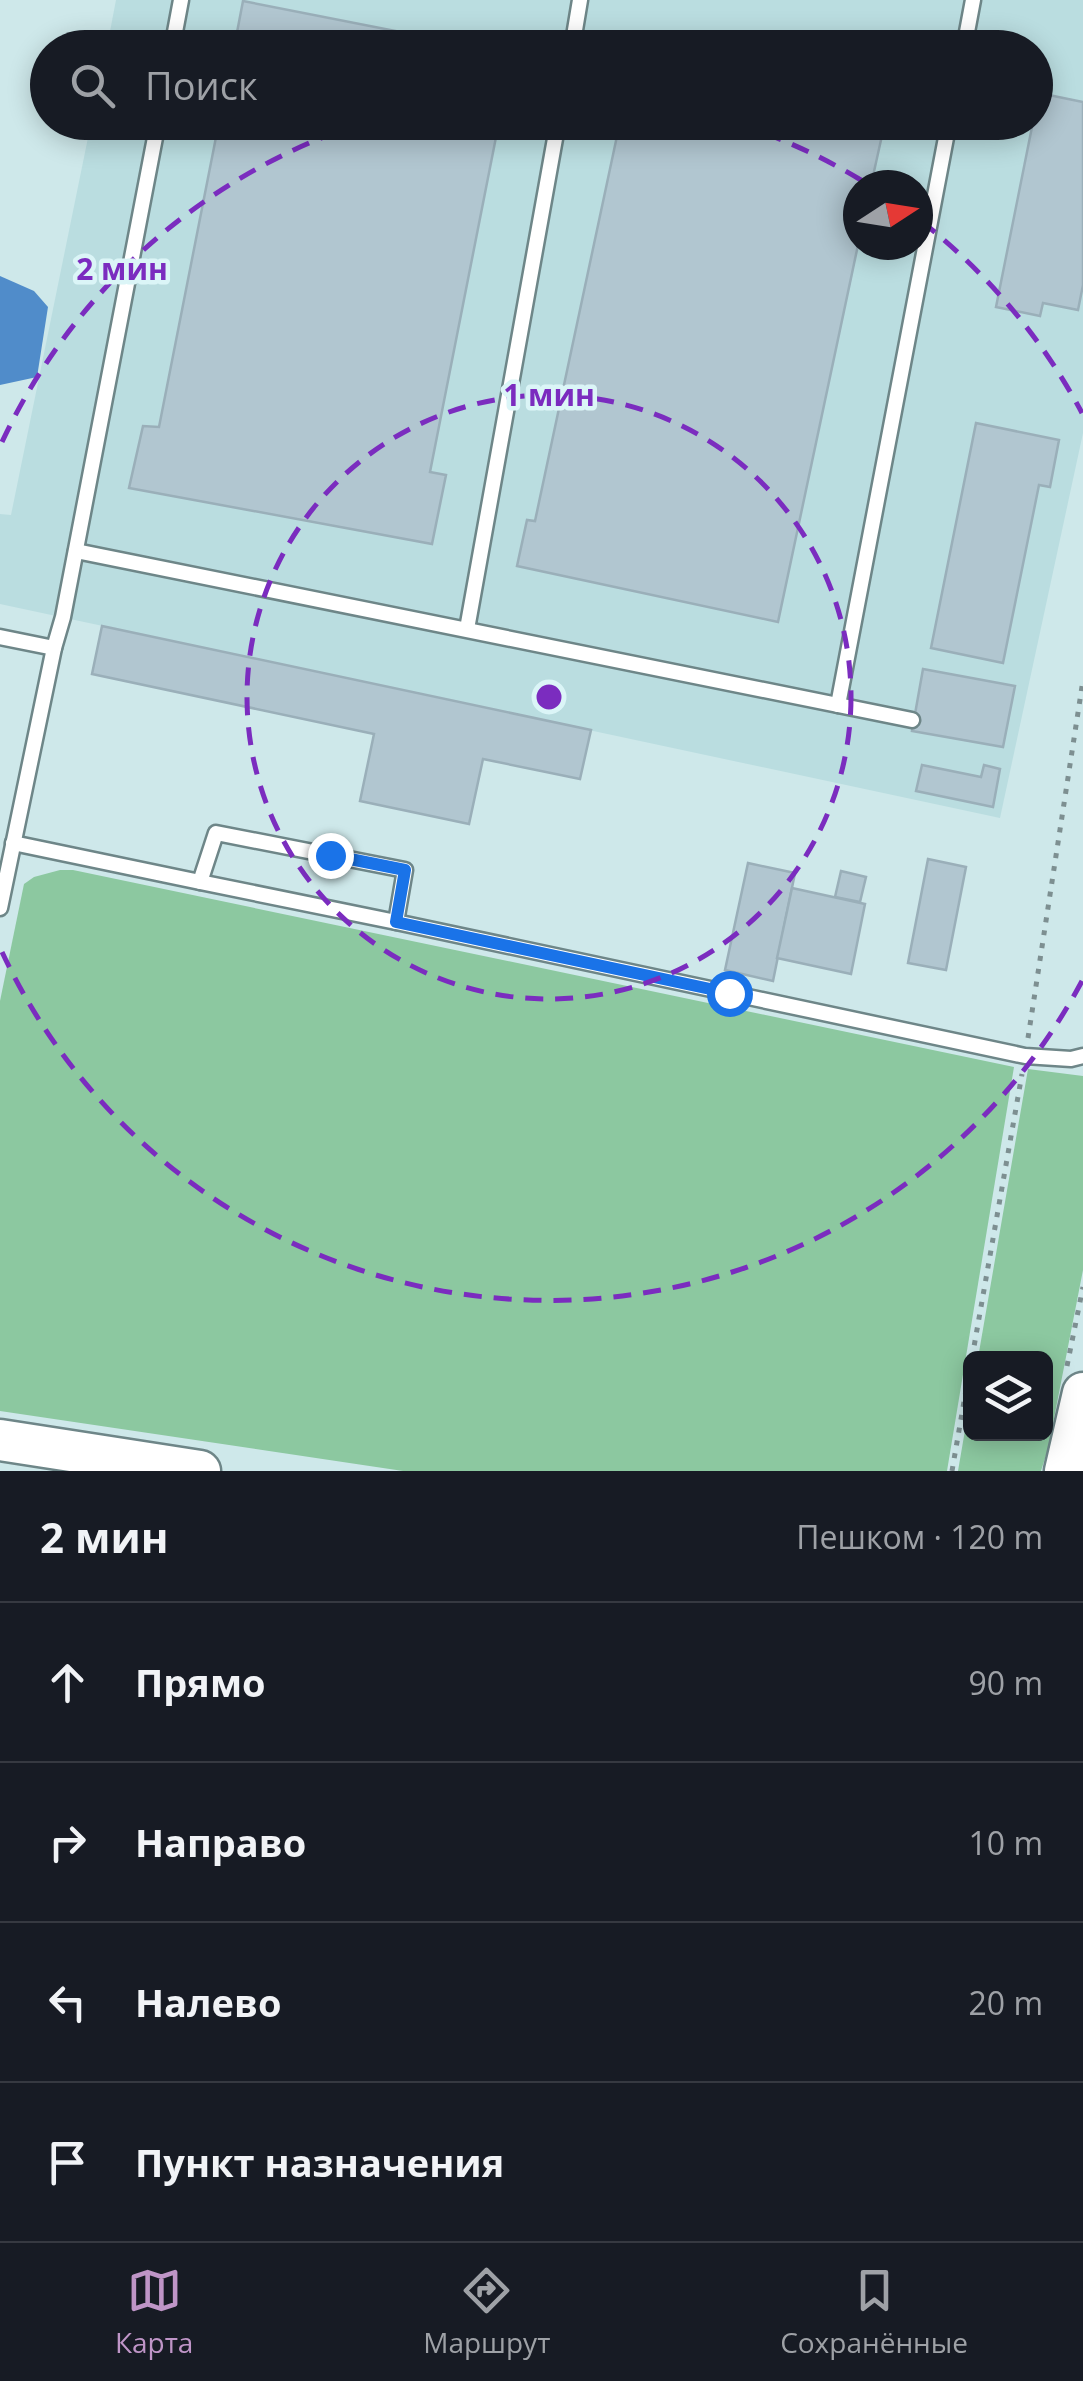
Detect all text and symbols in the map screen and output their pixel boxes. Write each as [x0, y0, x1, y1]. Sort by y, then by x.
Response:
search box [30, 30, 1053, 140]
icon: search [65, 58, 120, 113]
text: Поиск [145, 59, 258, 111]
north arrow [843, 170, 933, 260]
text: 2 мин [76, 248, 168, 289]
text: 1 мин [503, 374, 595, 415]
centre of rings [531, 679, 567, 715]
route end [308, 833, 354, 879]
route start [707, 971, 753, 1017]
map controls [963, 1351, 1053, 1441]
button: layers [963, 1351, 1053, 1441]
text: 2 мин [40, 1508, 168, 1565]
text: Пешком · 120 m [796, 1515, 1043, 1558]
icon: ahead [40, 1655, 95, 1710]
text: Прямо [135, 1656, 266, 1708]
text: 90 m [968, 1661, 1043, 1704]
icon: right [40, 1815, 95, 1870]
text: Направо [135, 1816, 306, 1868]
text: 10 m [968, 1821, 1043, 1864]
icon: left [40, 1975, 95, 2030]
text: Налево [135, 1976, 281, 2028]
text: 20 m [968, 1981, 1043, 2024]
icon: arrive [40, 2135, 95, 2190]
text: Пункт назначения [135, 2136, 504, 2188]
tab: Карта [115, 2263, 193, 2361]
tab: Маршрут [423, 2263, 550, 2361]
tab: Сохранённые [780, 2263, 968, 2361]

